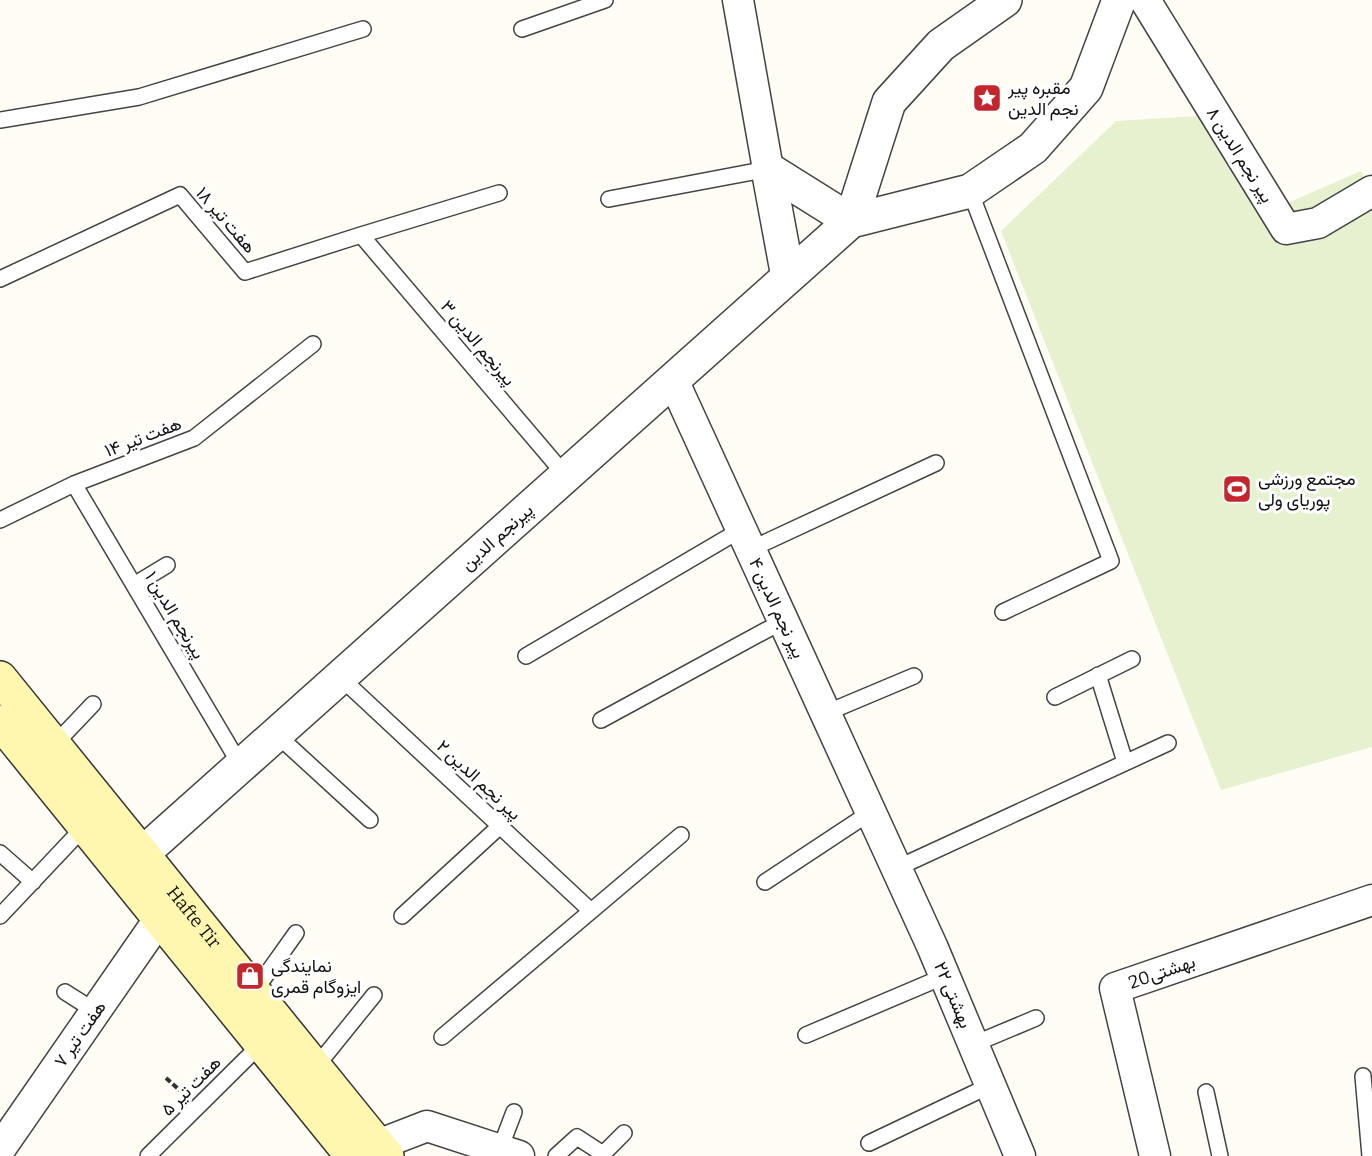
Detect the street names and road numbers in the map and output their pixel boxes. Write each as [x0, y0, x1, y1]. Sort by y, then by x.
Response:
street label: پیر نجم الدین ۸ [1201, 103, 1278, 207]
street label: هفت تیر ۱۸ [191, 182, 261, 258]
street label: پیرنجم الدین ۳ [435, 296, 520, 391]
street label: هفت تیر ۱۴ [101, 412, 185, 462]
street label: پیرنجم الدین [456, 499, 538, 576]
street label: پیر نجم الدین ۴ [743, 554, 810, 662]
street label: پیرنجم الدین ۱ [139, 567, 210, 663]
street label: پیر نجم الدین ۲ [432, 735, 526, 825]
street label: Hafte Tir [162, 882, 226, 953]
street label: بهشتی20 [1126, 950, 1198, 994]
street label: بهشتی ۲۲ [929, 958, 977, 1032]
street label: هفت تیر ۷ [49, 997, 111, 1071]
street label: هفت تیر ۵ [156, 1051, 226, 1121]

